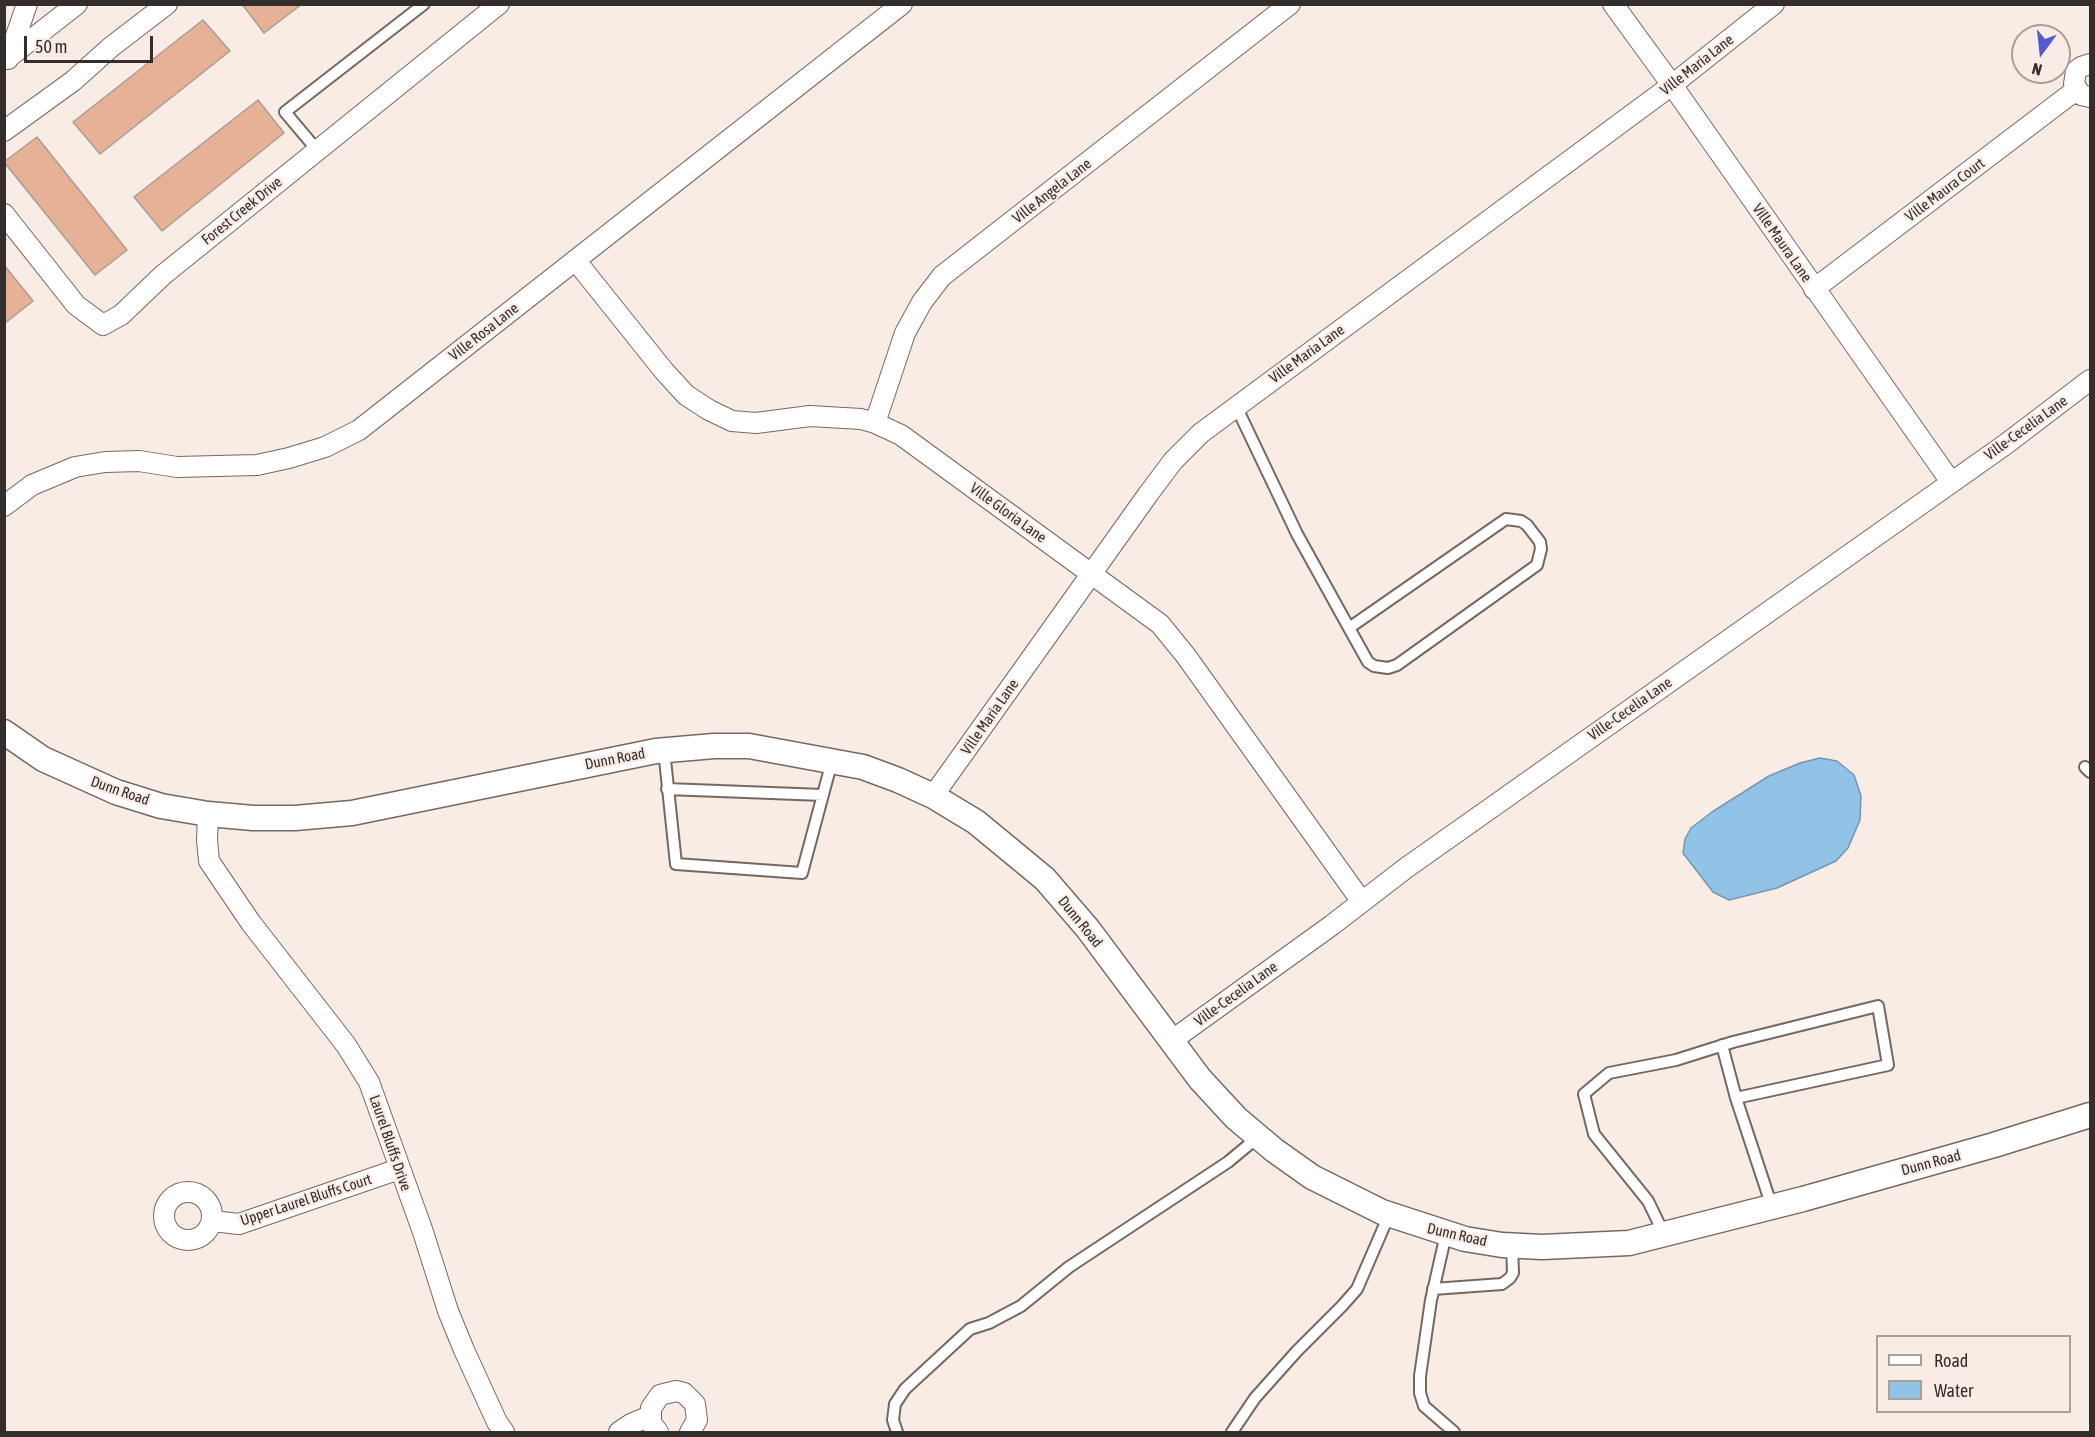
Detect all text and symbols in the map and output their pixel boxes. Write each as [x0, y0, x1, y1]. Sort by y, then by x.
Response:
scale bar [27, 24, 156, 62]
north arrow [2011, 24, 2071, 84]
street label: Ville Maria Lane [1657, 31, 1737, 99]
text: 50 m [35, 36, 67, 57]
text: N [2030, 60, 2044, 79]
street label: Ville Maura Court [1902, 154, 1988, 226]
street label: Ville Angela Lane [1009, 155, 1095, 227]
street label: Forest Creek Drive [198, 173, 286, 249]
street label: Ville Maura Lane [1748, 200, 1816, 286]
street label: Ville Rosa Lane [446, 299, 522, 365]
street label: Ville Maria Lane [1266, 321, 1348, 387]
street label: Ville-Cecelia Lane [1981, 392, 2071, 464]
street label: Ville Gloria Lane [966, 479, 1050, 547]
street label: Ville-Cecelia Lane [1585, 673, 1675, 745]
street label: Ville Maria Lane [957, 676, 1023, 758]
street label: Dunn Road [583, 744, 647, 774]
street label: Dunn Road [88, 773, 152, 809]
street label: Dunn Road [1054, 893, 1106, 951]
street label: Ville-Cecelia Lane [1191, 958, 1281, 1030]
street label: Laurel Bluffs Drive [365, 1093, 415, 1193]
street label: Dunn Road [1899, 1146, 1963, 1180]
street label: Upper Laurel Bluffs Court [238, 1170, 374, 1230]
street label: Dunn Road [1425, 1219, 1489, 1251]
legend [1876, 1335, 2071, 1413]
text: Road [1934, 1350, 1968, 1371]
text: Water [1934, 1380, 1973, 1401]

